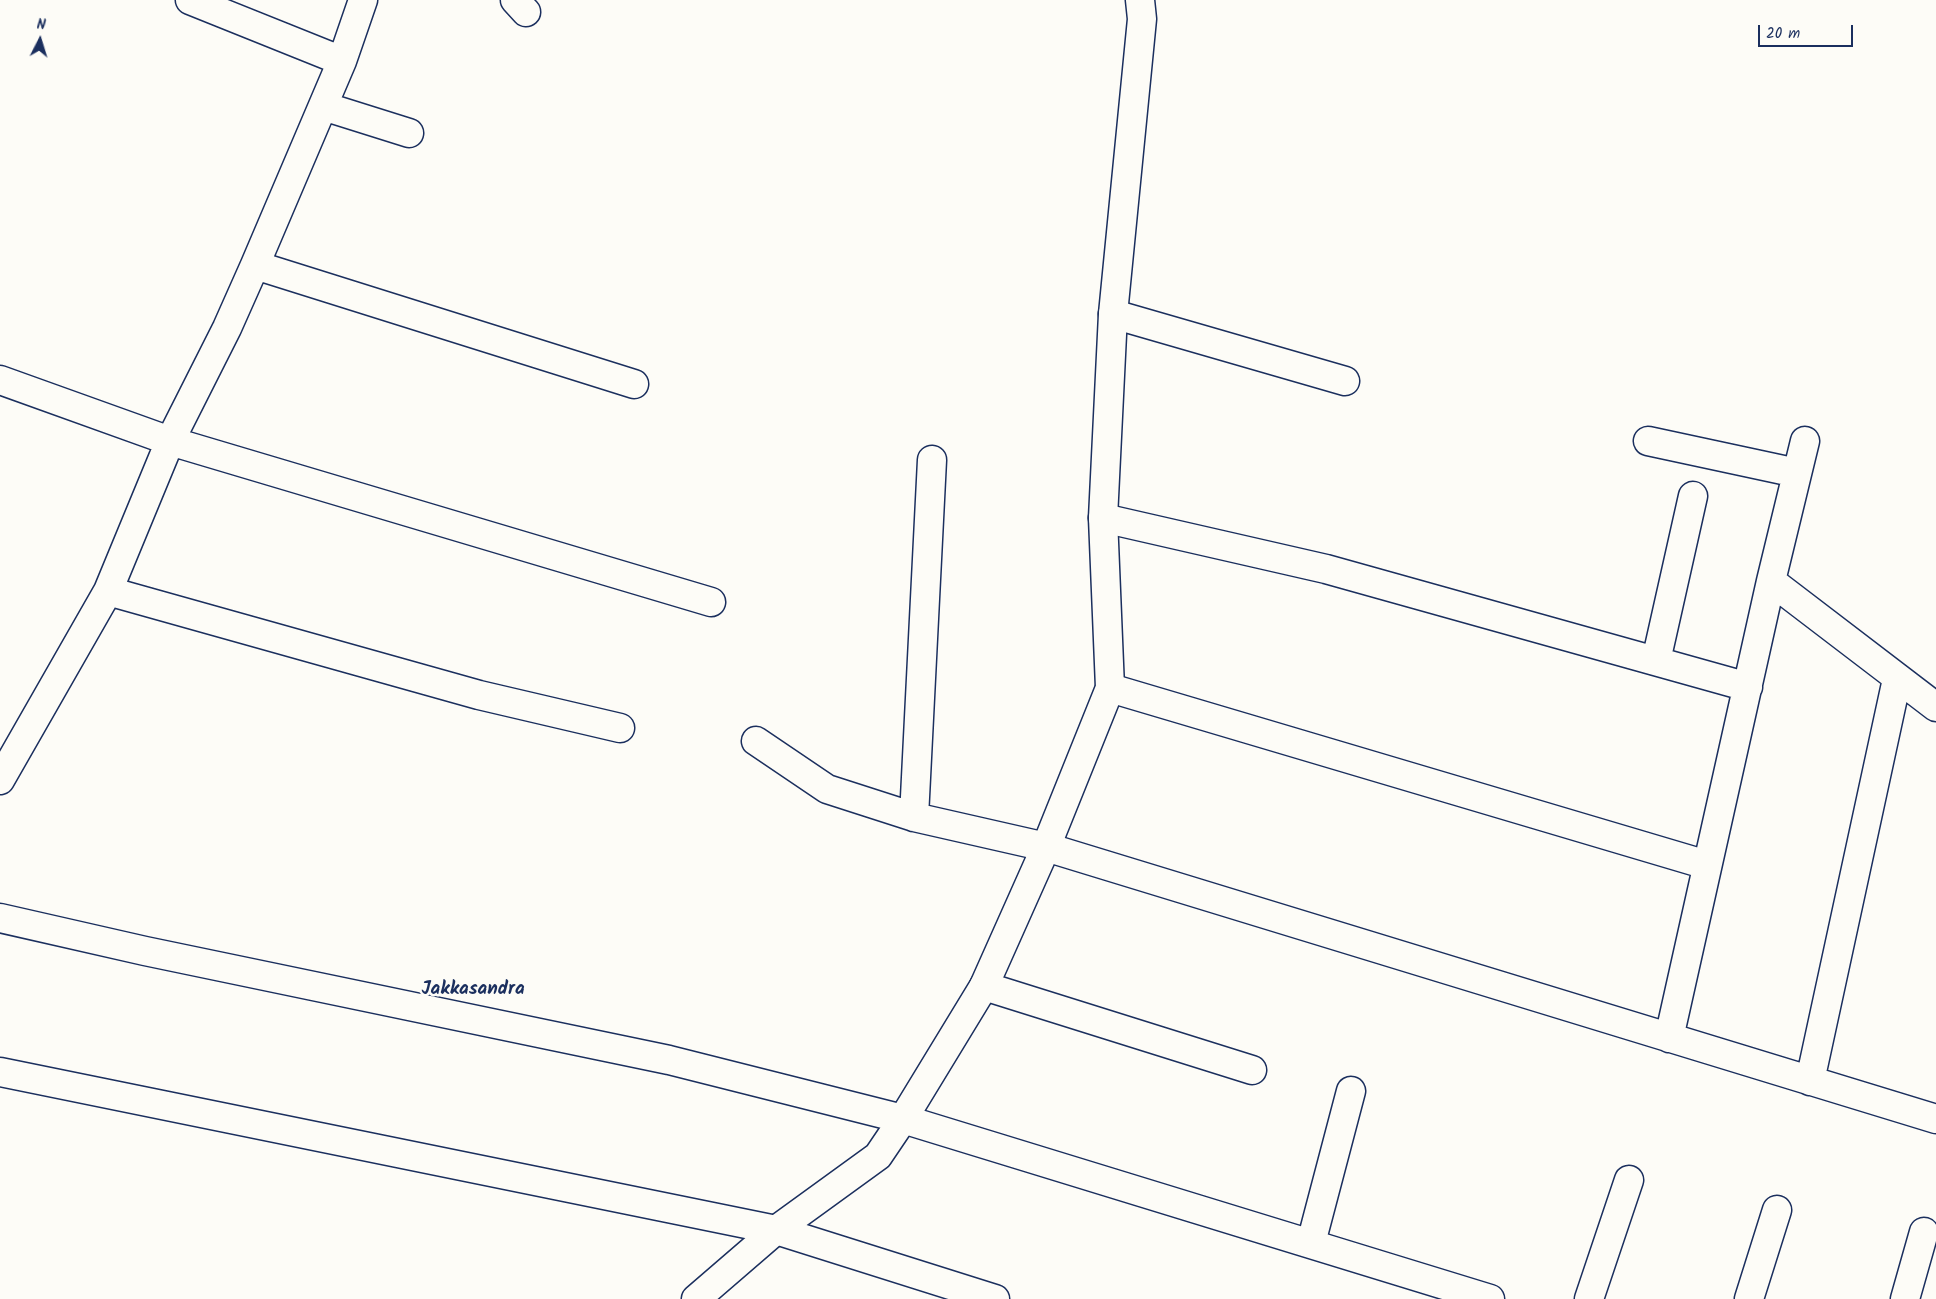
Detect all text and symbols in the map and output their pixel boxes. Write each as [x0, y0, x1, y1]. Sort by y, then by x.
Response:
text: N [36, 14, 47, 36]
north arrow [15, 15, 65, 65]
scale bar [1761, 15, 1856, 47]
text: 20 m [1766, 22, 1800, 46]
district label: Jakkasandra [421, 980, 525, 1002]

